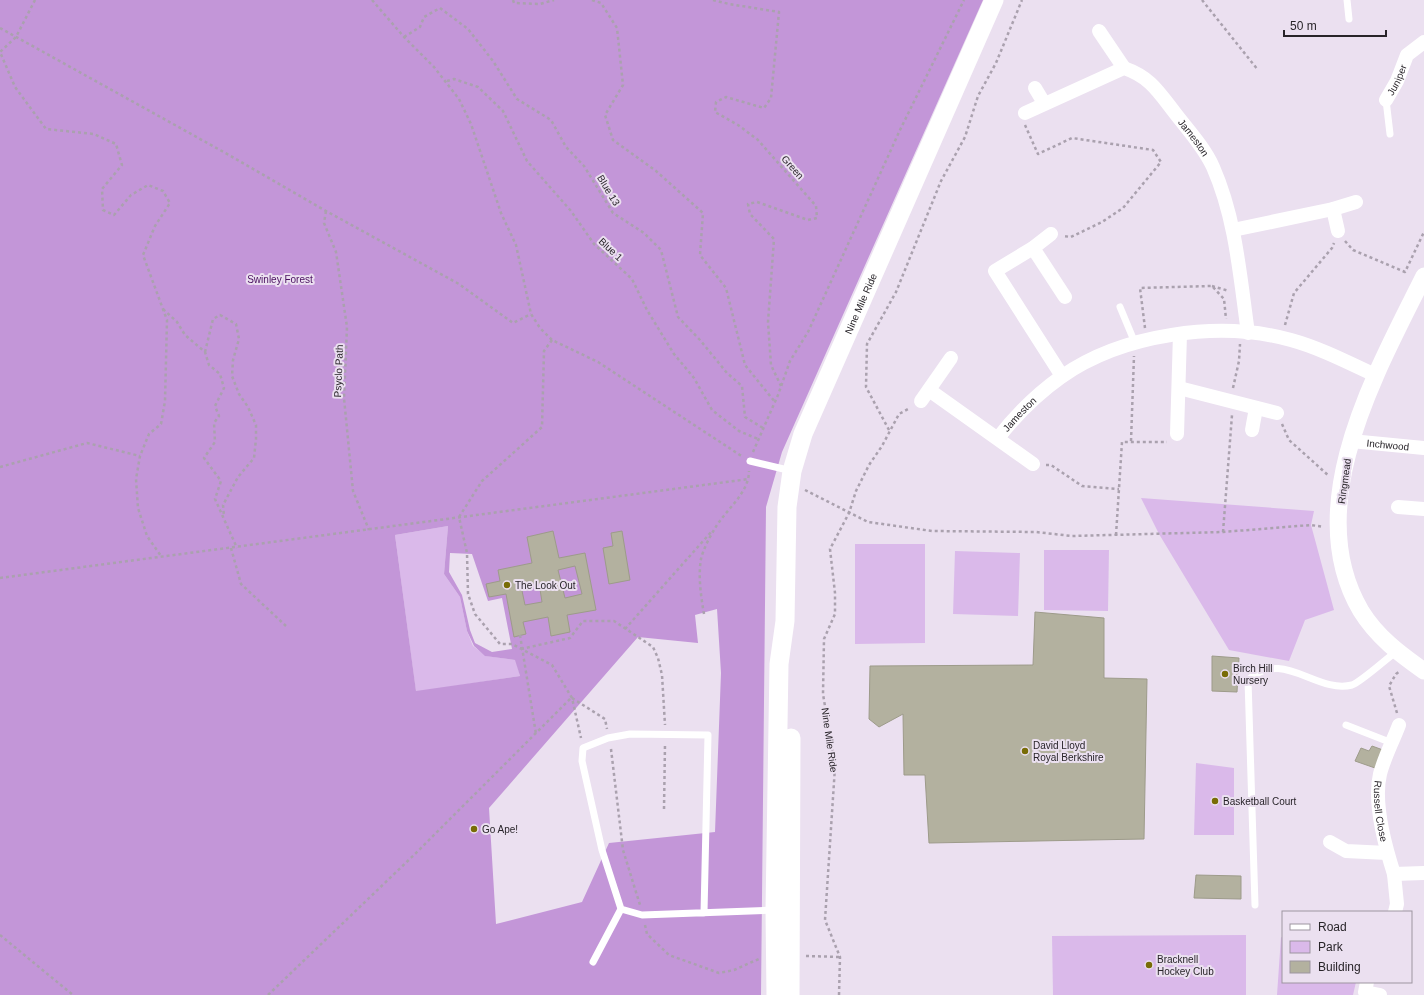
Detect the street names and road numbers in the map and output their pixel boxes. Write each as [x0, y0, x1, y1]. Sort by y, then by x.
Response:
street label: Juniper [1385, 62, 1409, 97]
street label: Jameston [1176, 117, 1211, 158]
street label: Green [779, 153, 806, 181]
street label: Blue 13 [595, 173, 622, 208]
street label: Blue 1 [597, 236, 625, 263]
street label: Nine Mile Ride [843, 271, 879, 336]
street label: Psyclo Path [332, 344, 345, 398]
street label: Jameston [1001, 395, 1038, 434]
street label: Inchwood [1366, 438, 1410, 453]
street label: Ringmead [1336, 458, 1353, 504]
street label: Nine Mile Ride [820, 707, 840, 773]
street label: Russell Close [1372, 780, 1390, 843]

